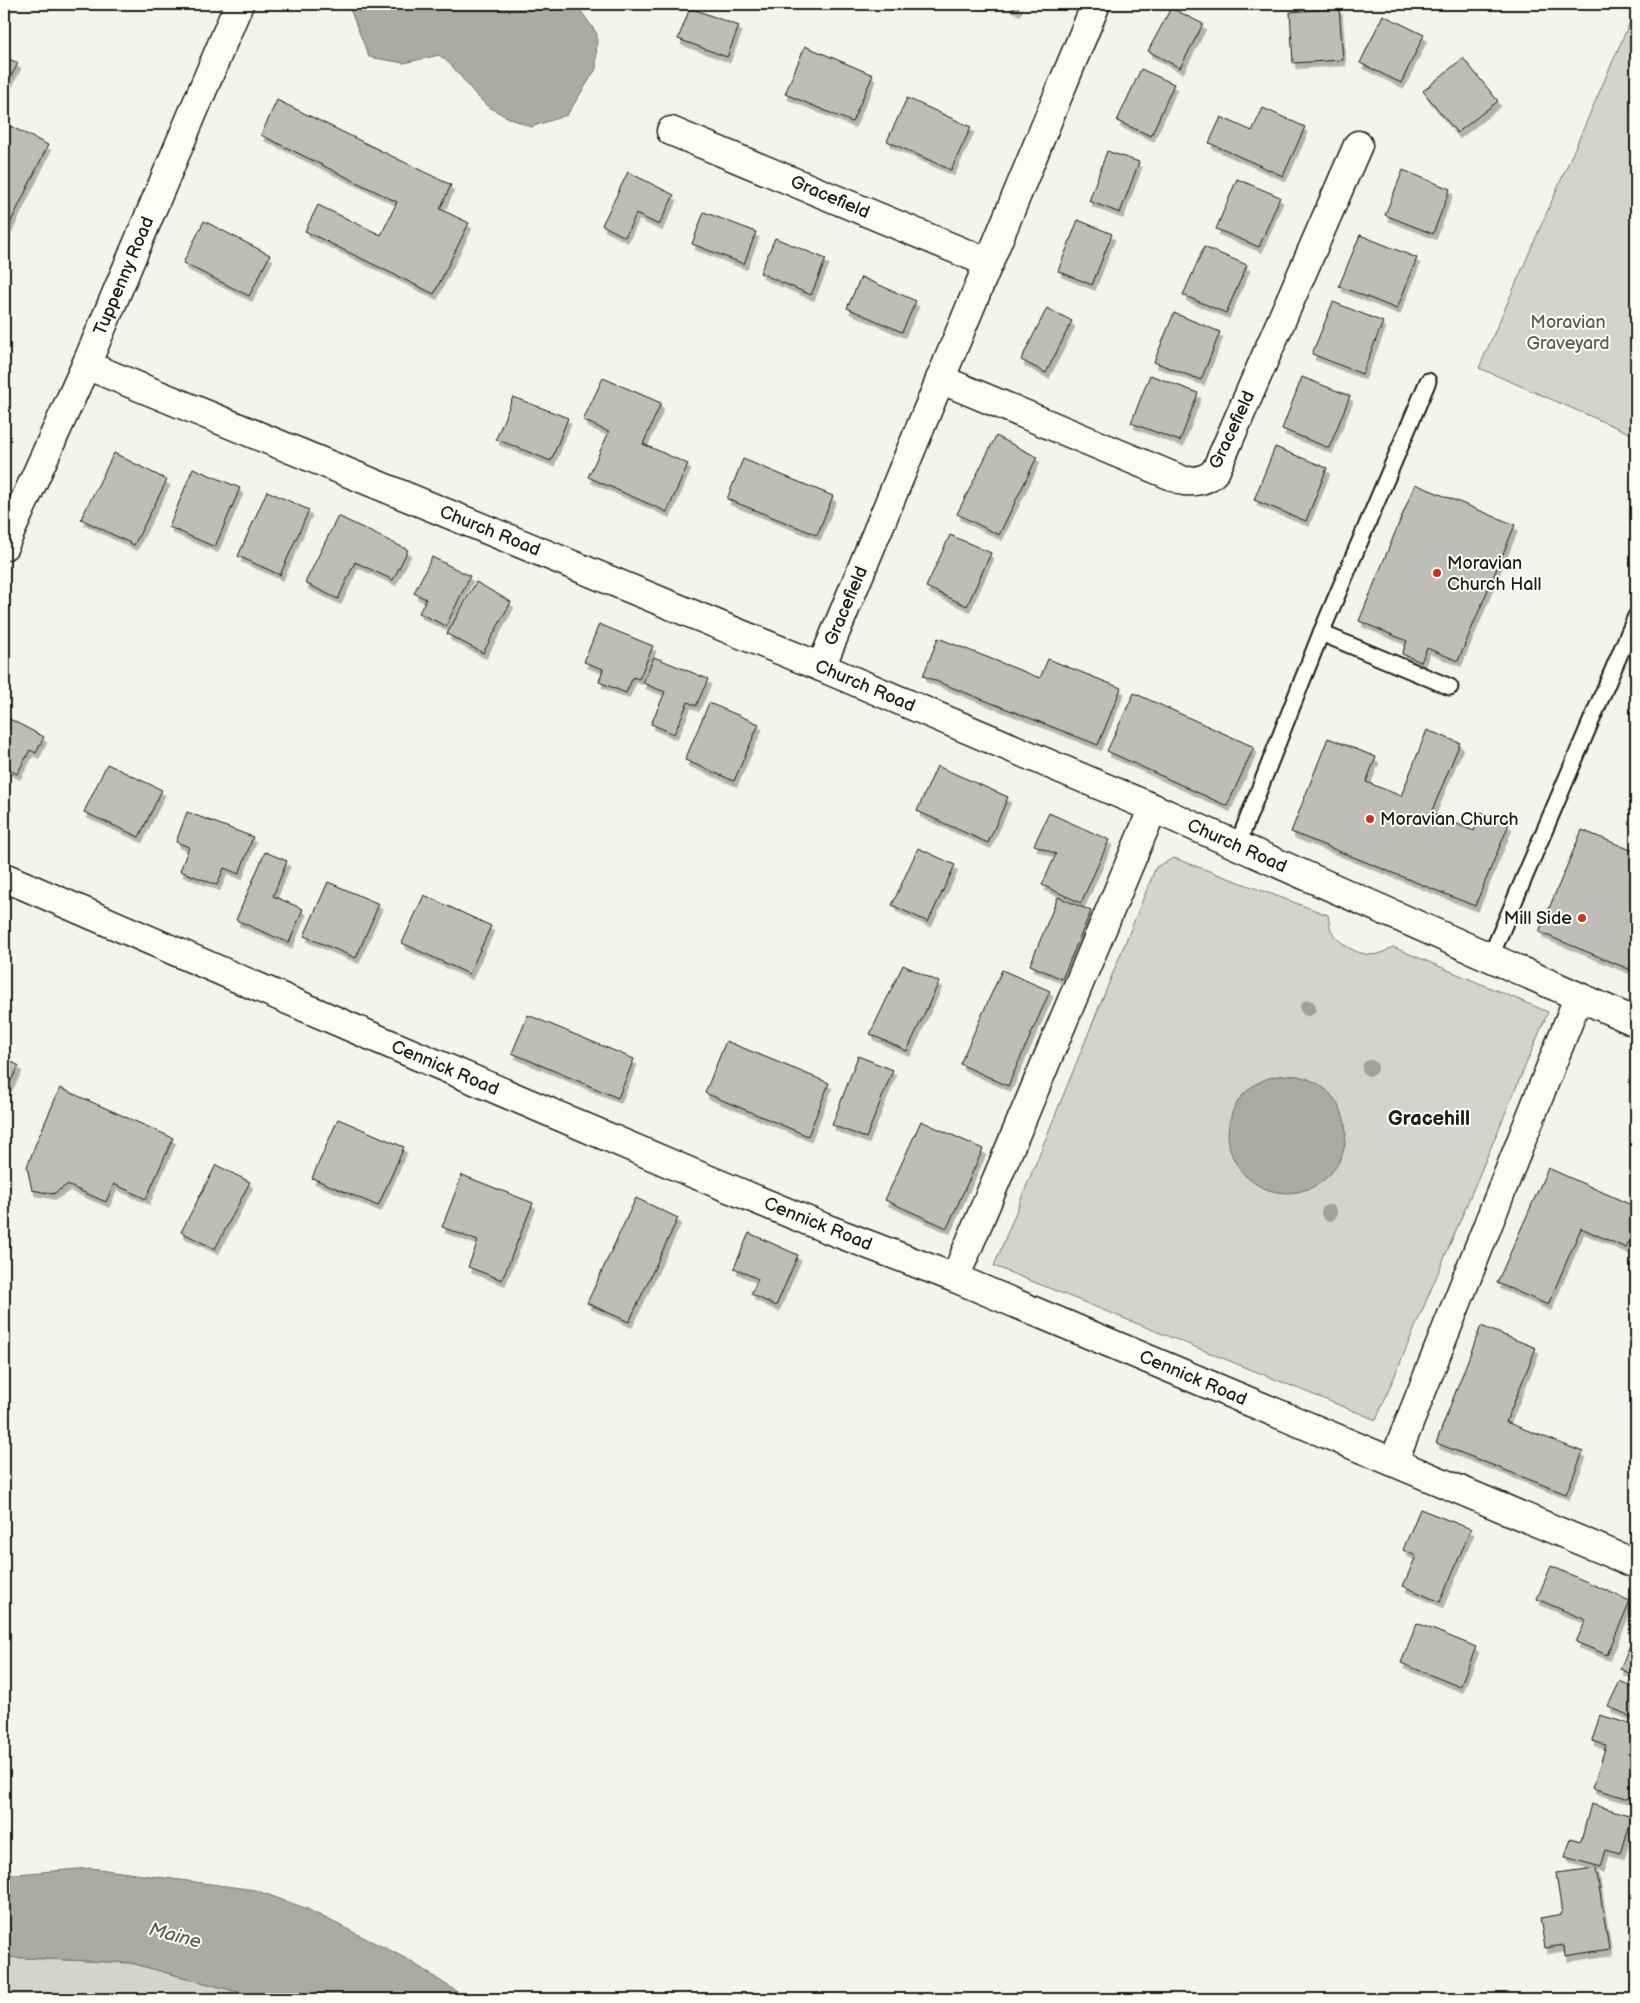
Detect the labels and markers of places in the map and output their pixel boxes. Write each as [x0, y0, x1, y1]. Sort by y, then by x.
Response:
place label: Moravian Church Hall [1447, 553, 1542, 595]
marker: Moravian Church Hall [1431, 567, 1443, 579]
place label: Moravian Church [1380, 809, 1519, 830]
marker: Moravian Church [1364, 813, 1376, 825]
place label: Mill Side [1504, 908, 1572, 929]
marker: Mill Side [1576, 912, 1588, 924]

